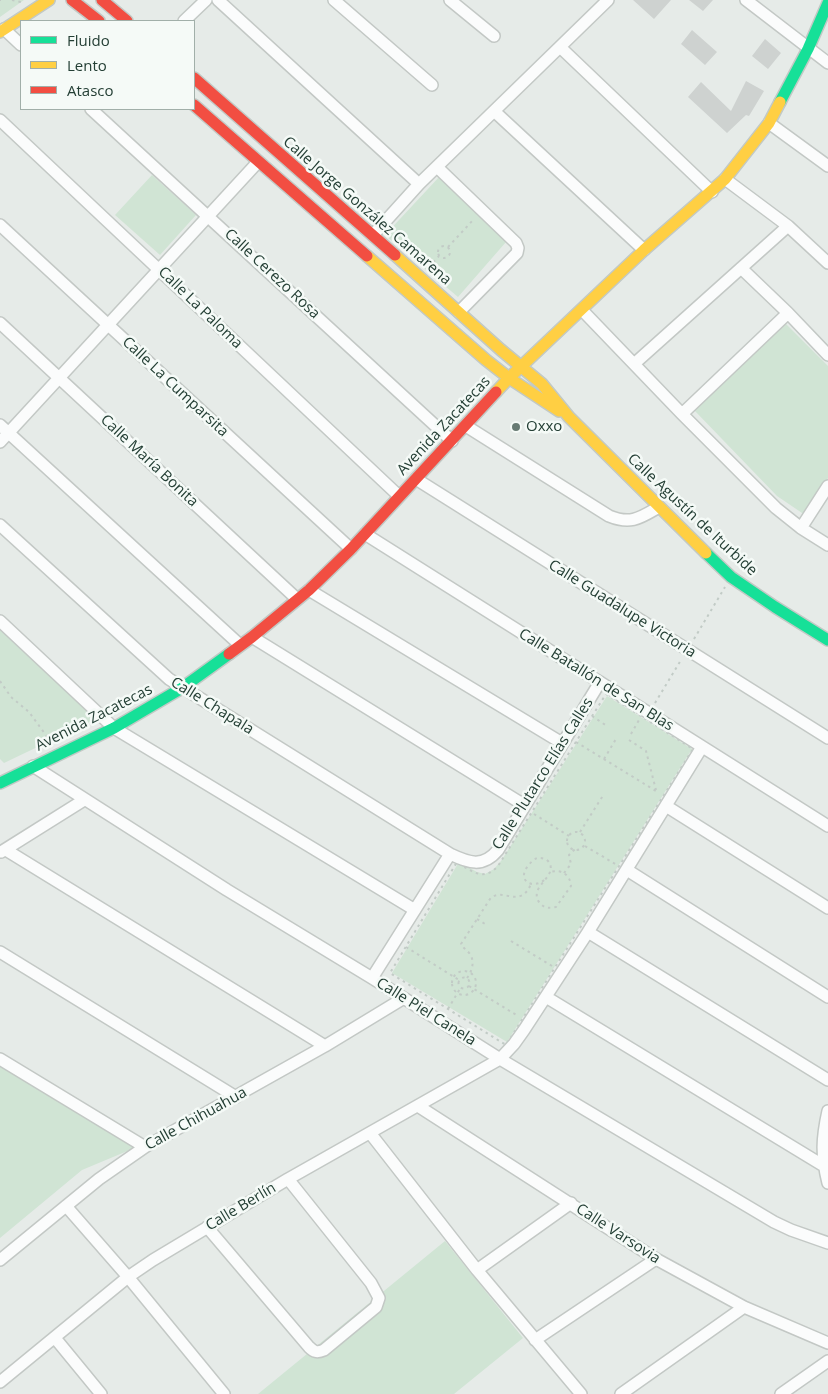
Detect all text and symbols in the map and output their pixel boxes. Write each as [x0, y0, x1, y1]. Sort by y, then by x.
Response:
legend [20, 20, 195, 110]
text: Fluido [67, 30, 110, 50]
text: Lento [67, 55, 107, 75]
text: Atasco [67, 80, 114, 100]
street label: Calle Jorge González Camarena [279, 133, 455, 289]
street label: Calle Cerezo Rosa [221, 225, 323, 323]
street label: Calle La Paloma [154, 263, 246, 353]
street label: Calle La Cumparsita [118, 333, 232, 441]
street label: Avenida Zacatecas [394, 373, 494, 479]
street label: Calle María Bonita [96, 411, 202, 511]
place label: Oxxo [526, 418, 562, 436]
marker: Oxxo [510, 421, 522, 433]
street label: Calle Agustín de Iturbide [623, 450, 761, 580]
street label: Calle Guadalupe Victoria [545, 556, 699, 662]
street label: Calle Batallón de San Blas [515, 625, 677, 735]
street label: Calle Chapala [167, 673, 257, 739]
street label: Avenida Zacatecas [33, 681, 155, 755]
street label: Calle Plutarco Elías Calles [489, 695, 597, 853]
street label: Calle Piel Canela [373, 974, 479, 1050]
street label: Calle Chihuahua [142, 1084, 250, 1154]
street label: Calle Berlín [203, 1179, 279, 1235]
street label: Calle Varsovia [572, 1200, 664, 1268]

